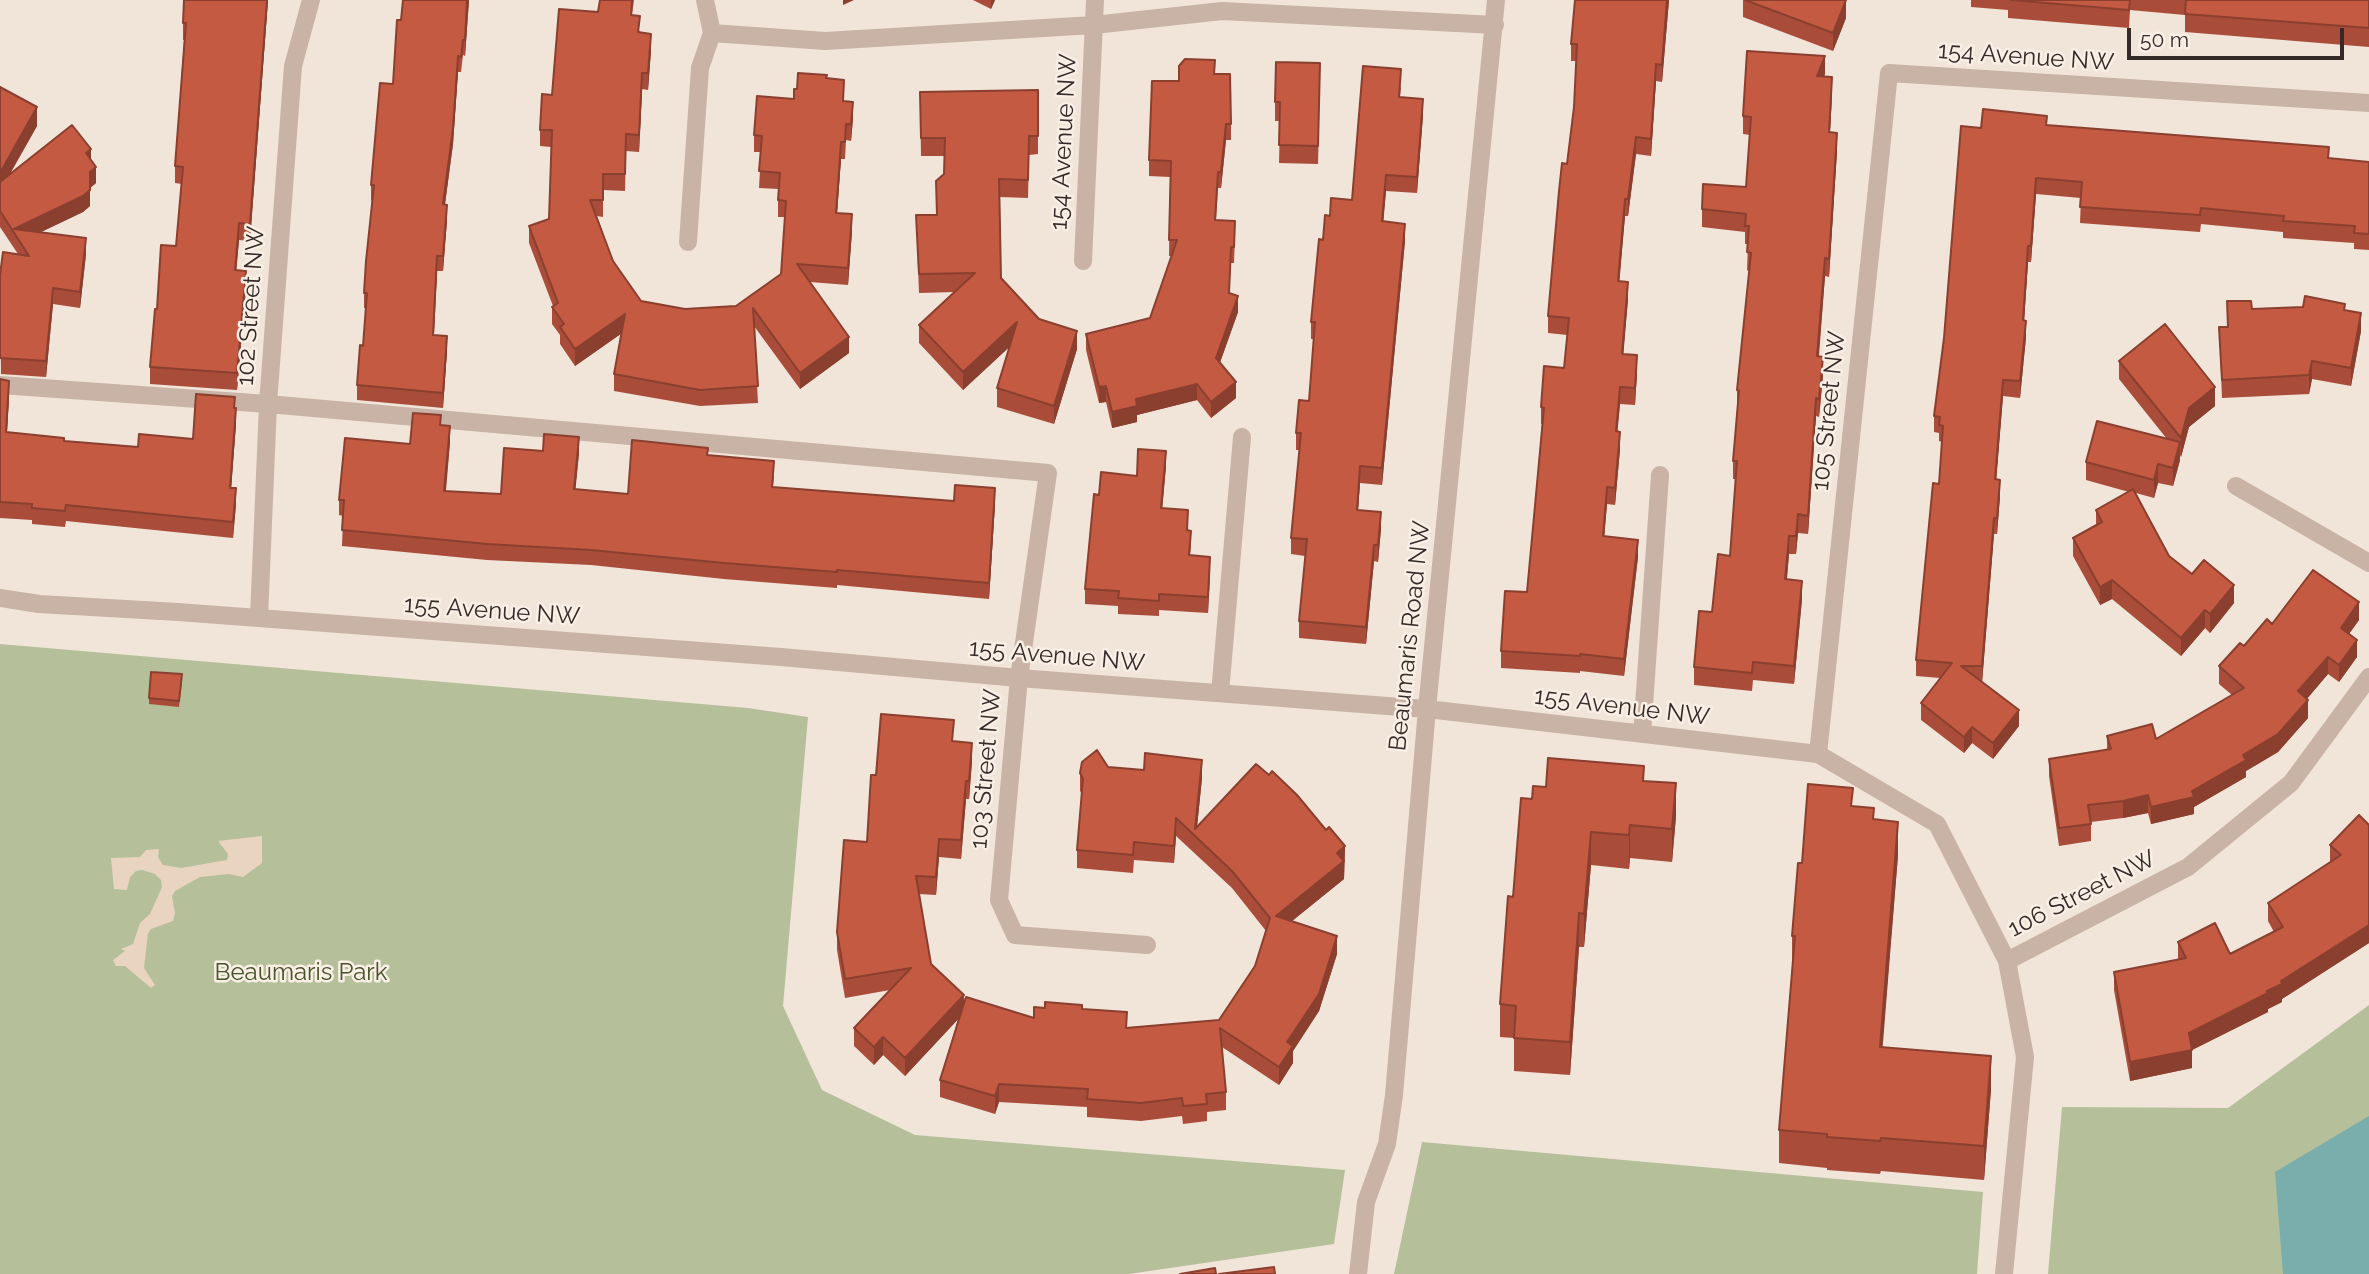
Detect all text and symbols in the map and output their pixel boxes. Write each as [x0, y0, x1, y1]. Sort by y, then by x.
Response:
scale bar [2131, 14, 2348, 58]
text: 50 m [2140, 27, 2189, 52]
street label: 154 Avenue NW [1937, 36, 2115, 78]
street label: 154 Avenue NW [1045, 53, 1083, 231]
street label: 102 Street NW [231, 225, 271, 387]
street label: 105 Street NW [1806, 330, 1852, 492]
street label: Beaumaris Road NW [1384, 520, 1436, 752]
street label: 155 Avenue NW [403, 590, 581, 632]
street label: 155 Avenue NW [968, 634, 1146, 678]
street label: 155 Avenue NW [1533, 682, 1711, 732]
street label: 103 Street NW [965, 688, 1007, 850]
street label: 106 Street NW [2003, 844, 2161, 944]
park label: Beaumaris Park [215, 959, 387, 987]

